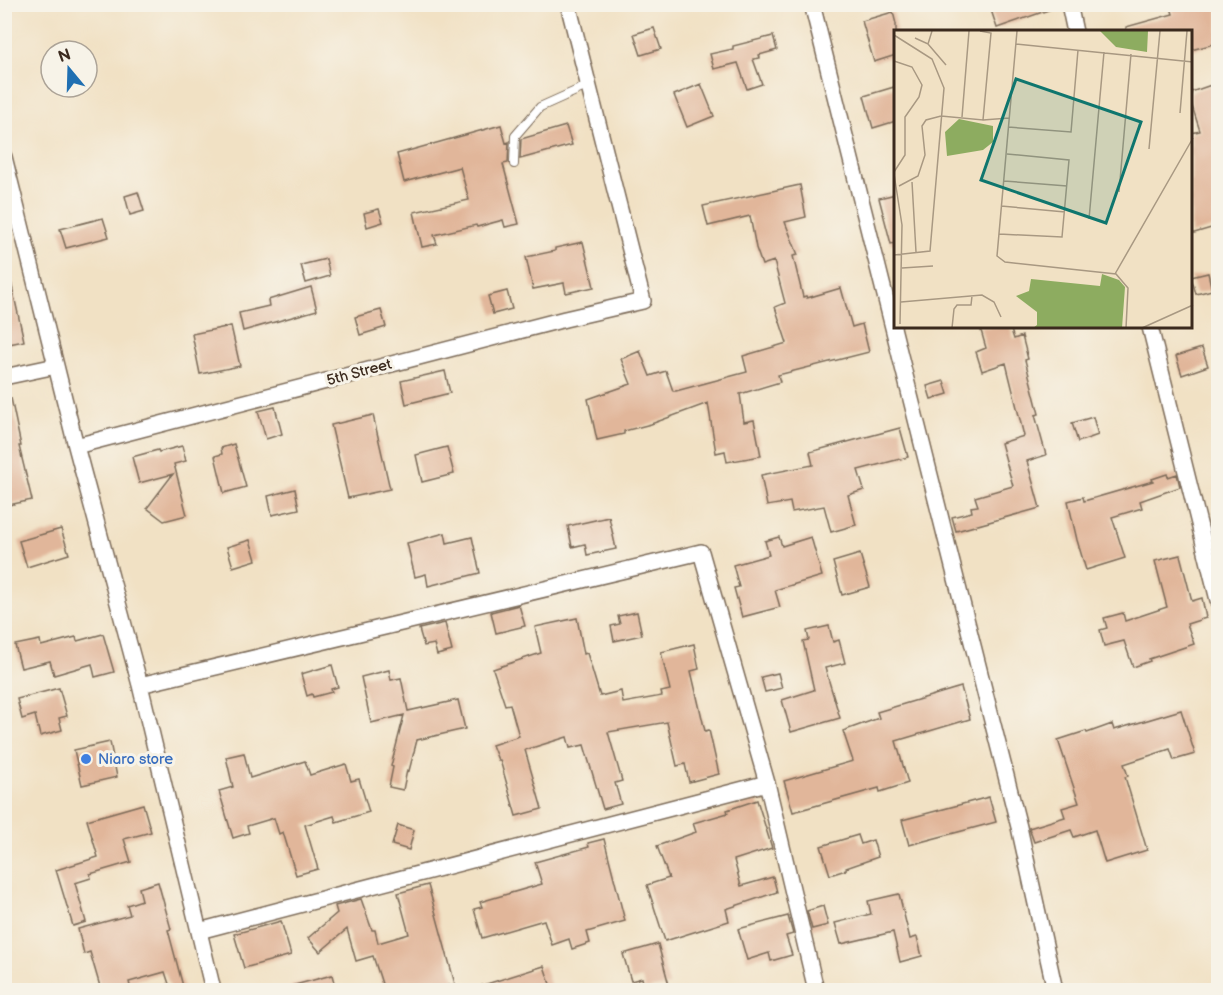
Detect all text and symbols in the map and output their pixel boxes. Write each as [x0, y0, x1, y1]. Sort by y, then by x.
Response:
inset map [894, 30, 1193, 328]
north arrow [39, 39, 99, 99]
text: N [56, 45, 73, 67]
street label: 5th Street [325, 355, 394, 390]
place label: Niaro store [98, 750, 173, 769]
marker: Niaro store [79, 752, 93, 766]

